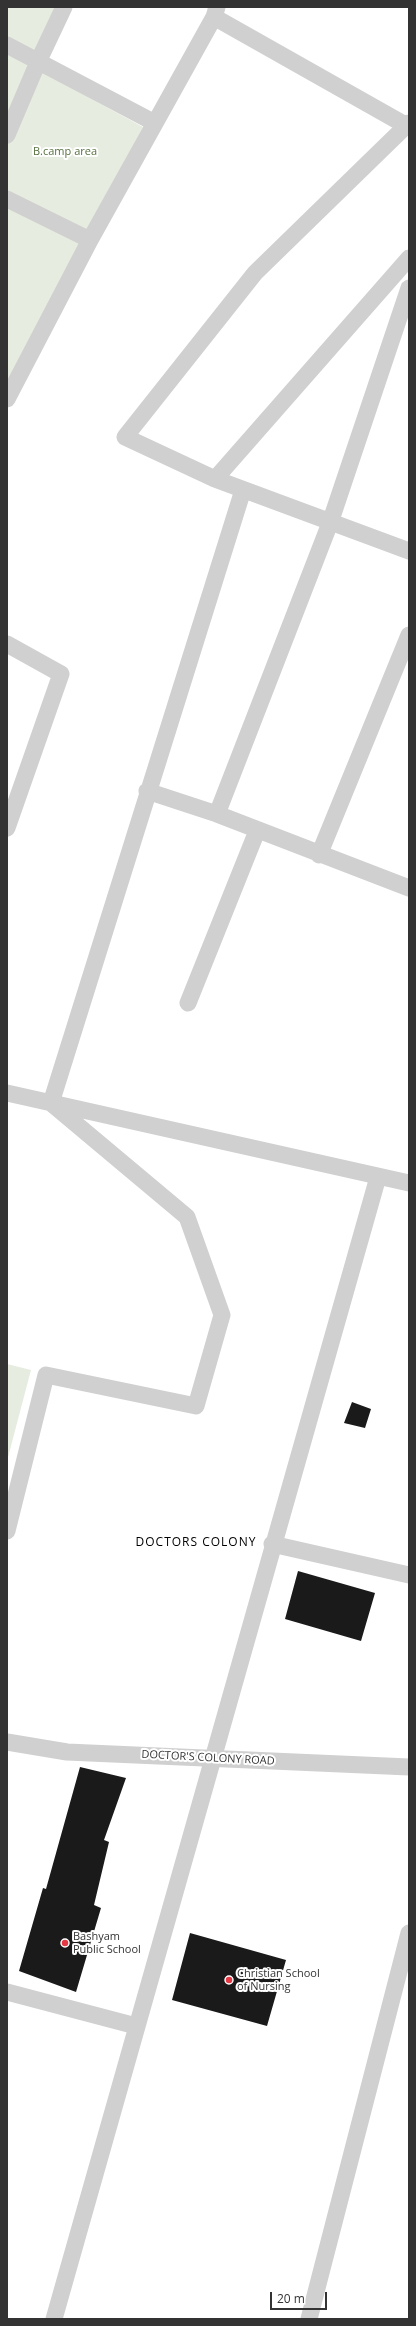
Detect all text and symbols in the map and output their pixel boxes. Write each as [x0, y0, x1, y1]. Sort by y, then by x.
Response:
park label: B.camp area [33, 145, 97, 159]
district label: DOCTORS COLONY [136, 1536, 256, 1550]
street label: DOCTOR'S COLONY ROAD [141, 1748, 275, 1768]
place label: Bashyam Public School [73, 1930, 141, 1956]
marker: Bashyam Public School [60, 1938, 70, 1948]
place label: Christian School of Nursing [237, 1967, 320, 1993]
marker: Christian School of Nursing [224, 1975, 234, 1985]
scale bar [272, 2284, 329, 2310]
text: 20 m [277, 2290, 305, 2307]

